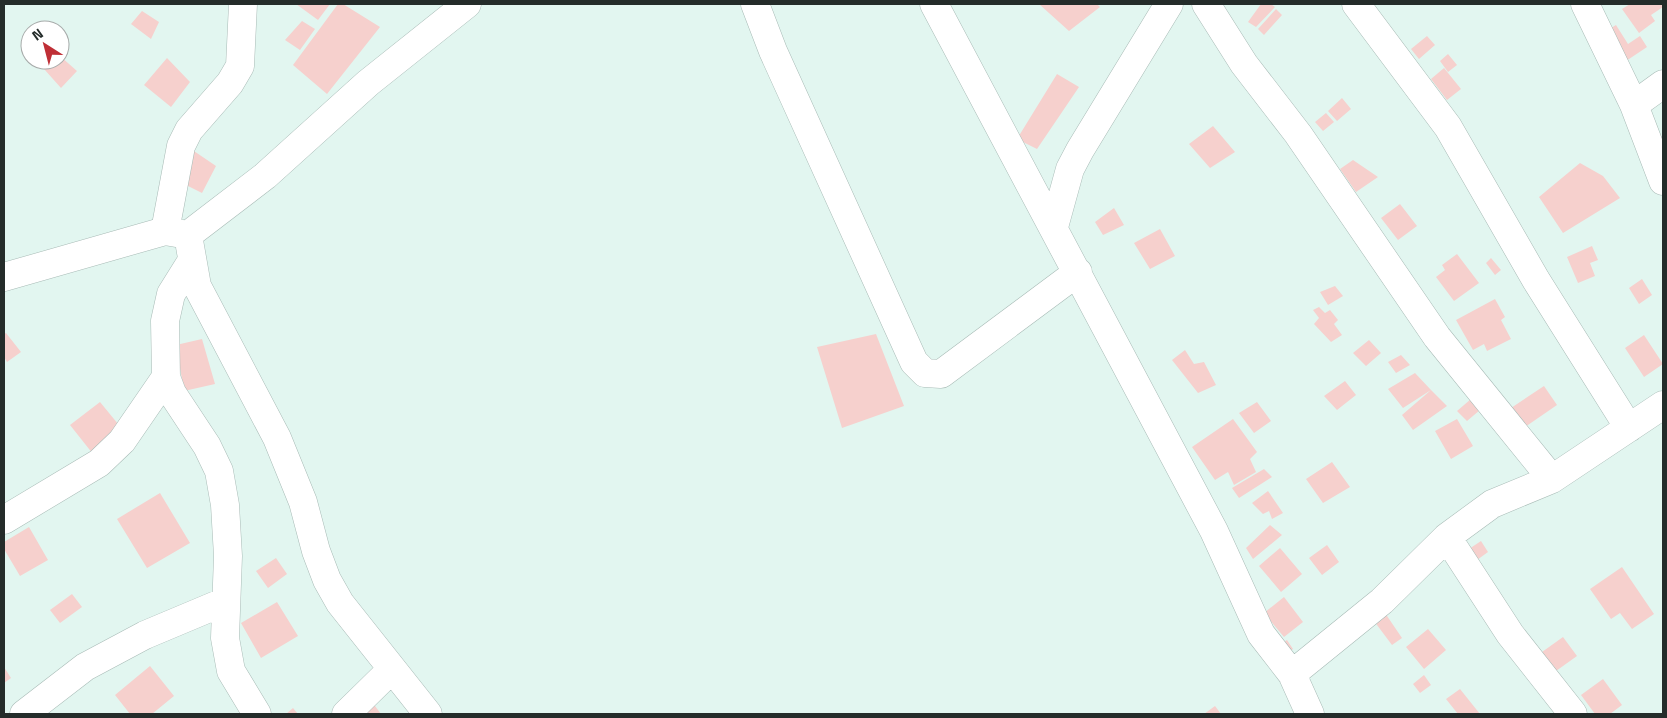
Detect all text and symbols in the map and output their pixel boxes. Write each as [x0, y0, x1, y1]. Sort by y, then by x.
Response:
north arrow [20, 20, 70, 70]
text: N [27, 23, 47, 45]

